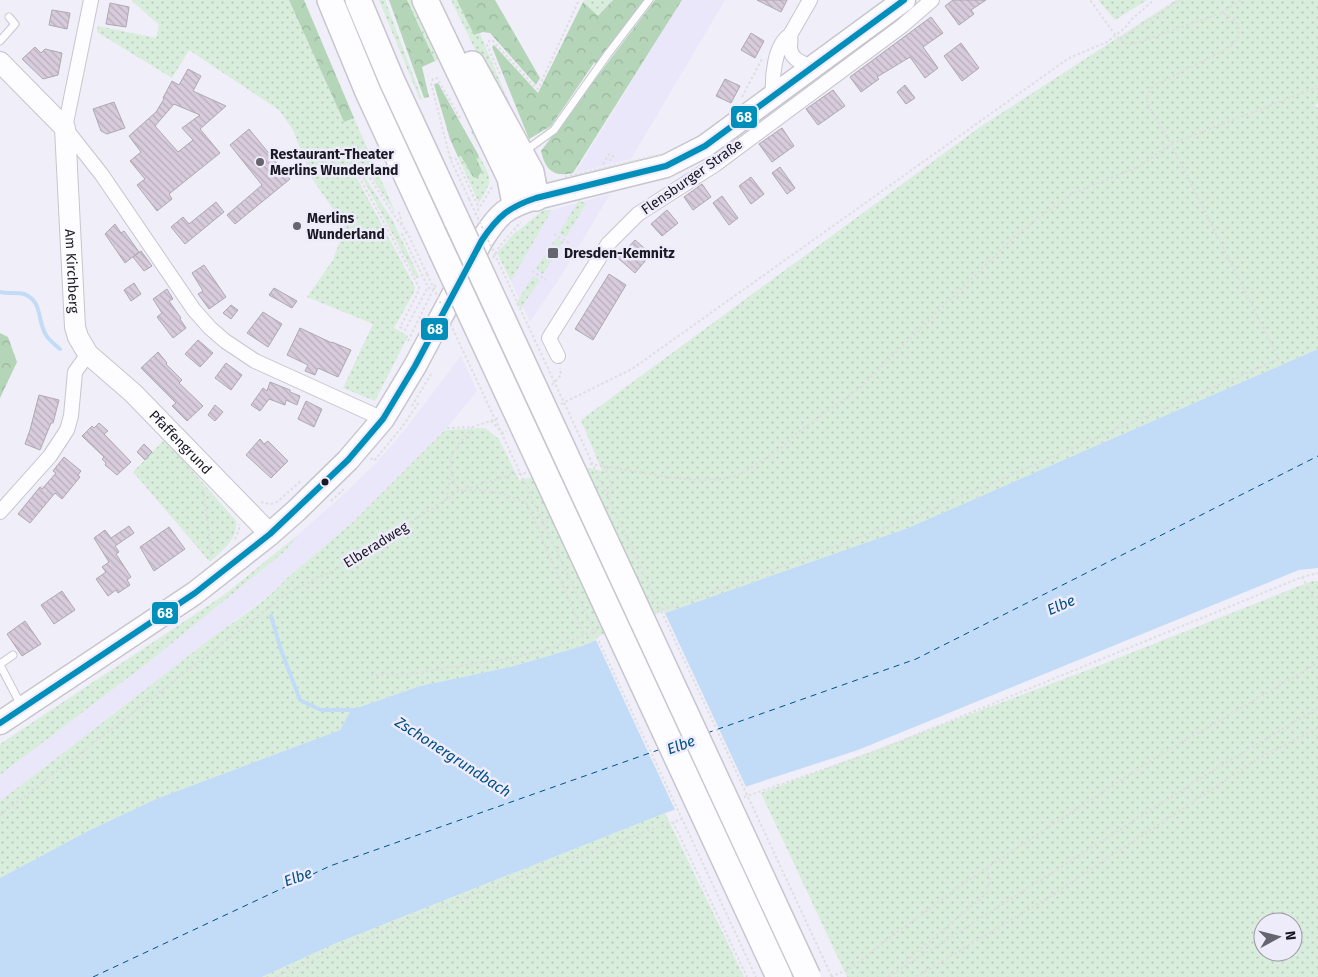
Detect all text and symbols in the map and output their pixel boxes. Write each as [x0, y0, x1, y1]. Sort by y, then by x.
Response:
line badge: 68 [730, 105, 758, 129]
text: 68 [736, 109, 752, 126]
street label: Flensburger Straße [638, 136, 746, 218]
place label: Restaurant-Theater Merlins Wunderland [270, 146, 398, 179]
marker: Restaurant-Theater Merlins Wunderland [254, 156, 266, 168]
place label: Merlins Wunderland [307, 210, 385, 243]
marker: Merlins Wunderland [291, 220, 303, 232]
street label: Am Kirchberg [62, 229, 83, 314]
place label: Dresden-Kemnitz [564, 245, 675, 262]
marker: Dresden-Kemnitz [546, 246, 560, 260]
line badge: 68 [420, 317, 449, 341]
text: 68 [427, 321, 443, 338]
street label: Pfaffengrund [146, 406, 216, 478]
unlabelled marker [320, 477, 330, 487]
street label: Elberadweg [340, 518, 412, 572]
water label: Elbe [1044, 591, 1078, 619]
line badge: 68 [151, 601, 179, 625]
text: 68 [157, 605, 173, 622]
water label: Zschonergrundbach [391, 712, 514, 801]
water label: Elbe [664, 732, 698, 758]
water label: Elbe [282, 864, 315, 890]
north arrow [1253, 912, 1303, 962]
text: N [1281, 930, 1299, 941]

